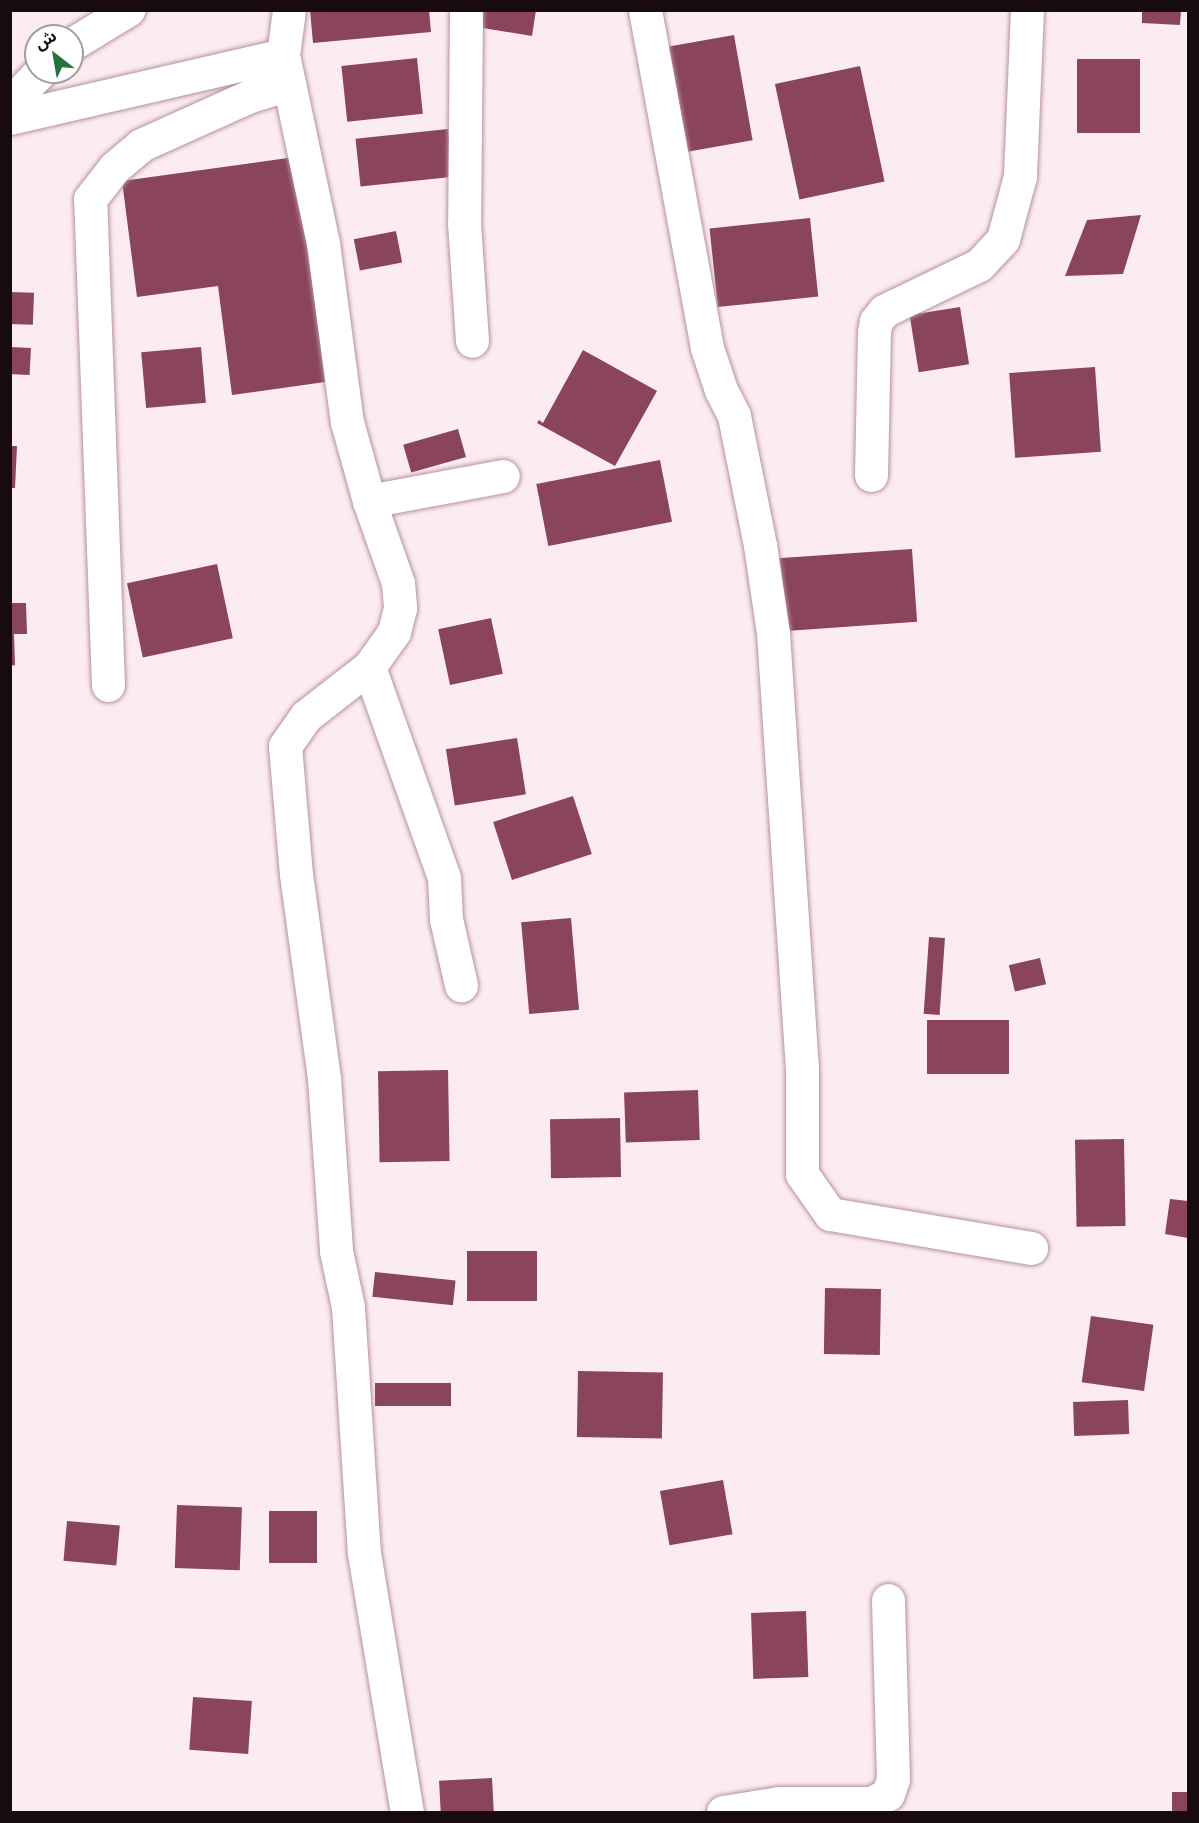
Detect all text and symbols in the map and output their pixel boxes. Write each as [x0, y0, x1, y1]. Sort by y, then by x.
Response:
north arrow [24, 24, 84, 84]
text: ش [31, 26, 60, 54]

